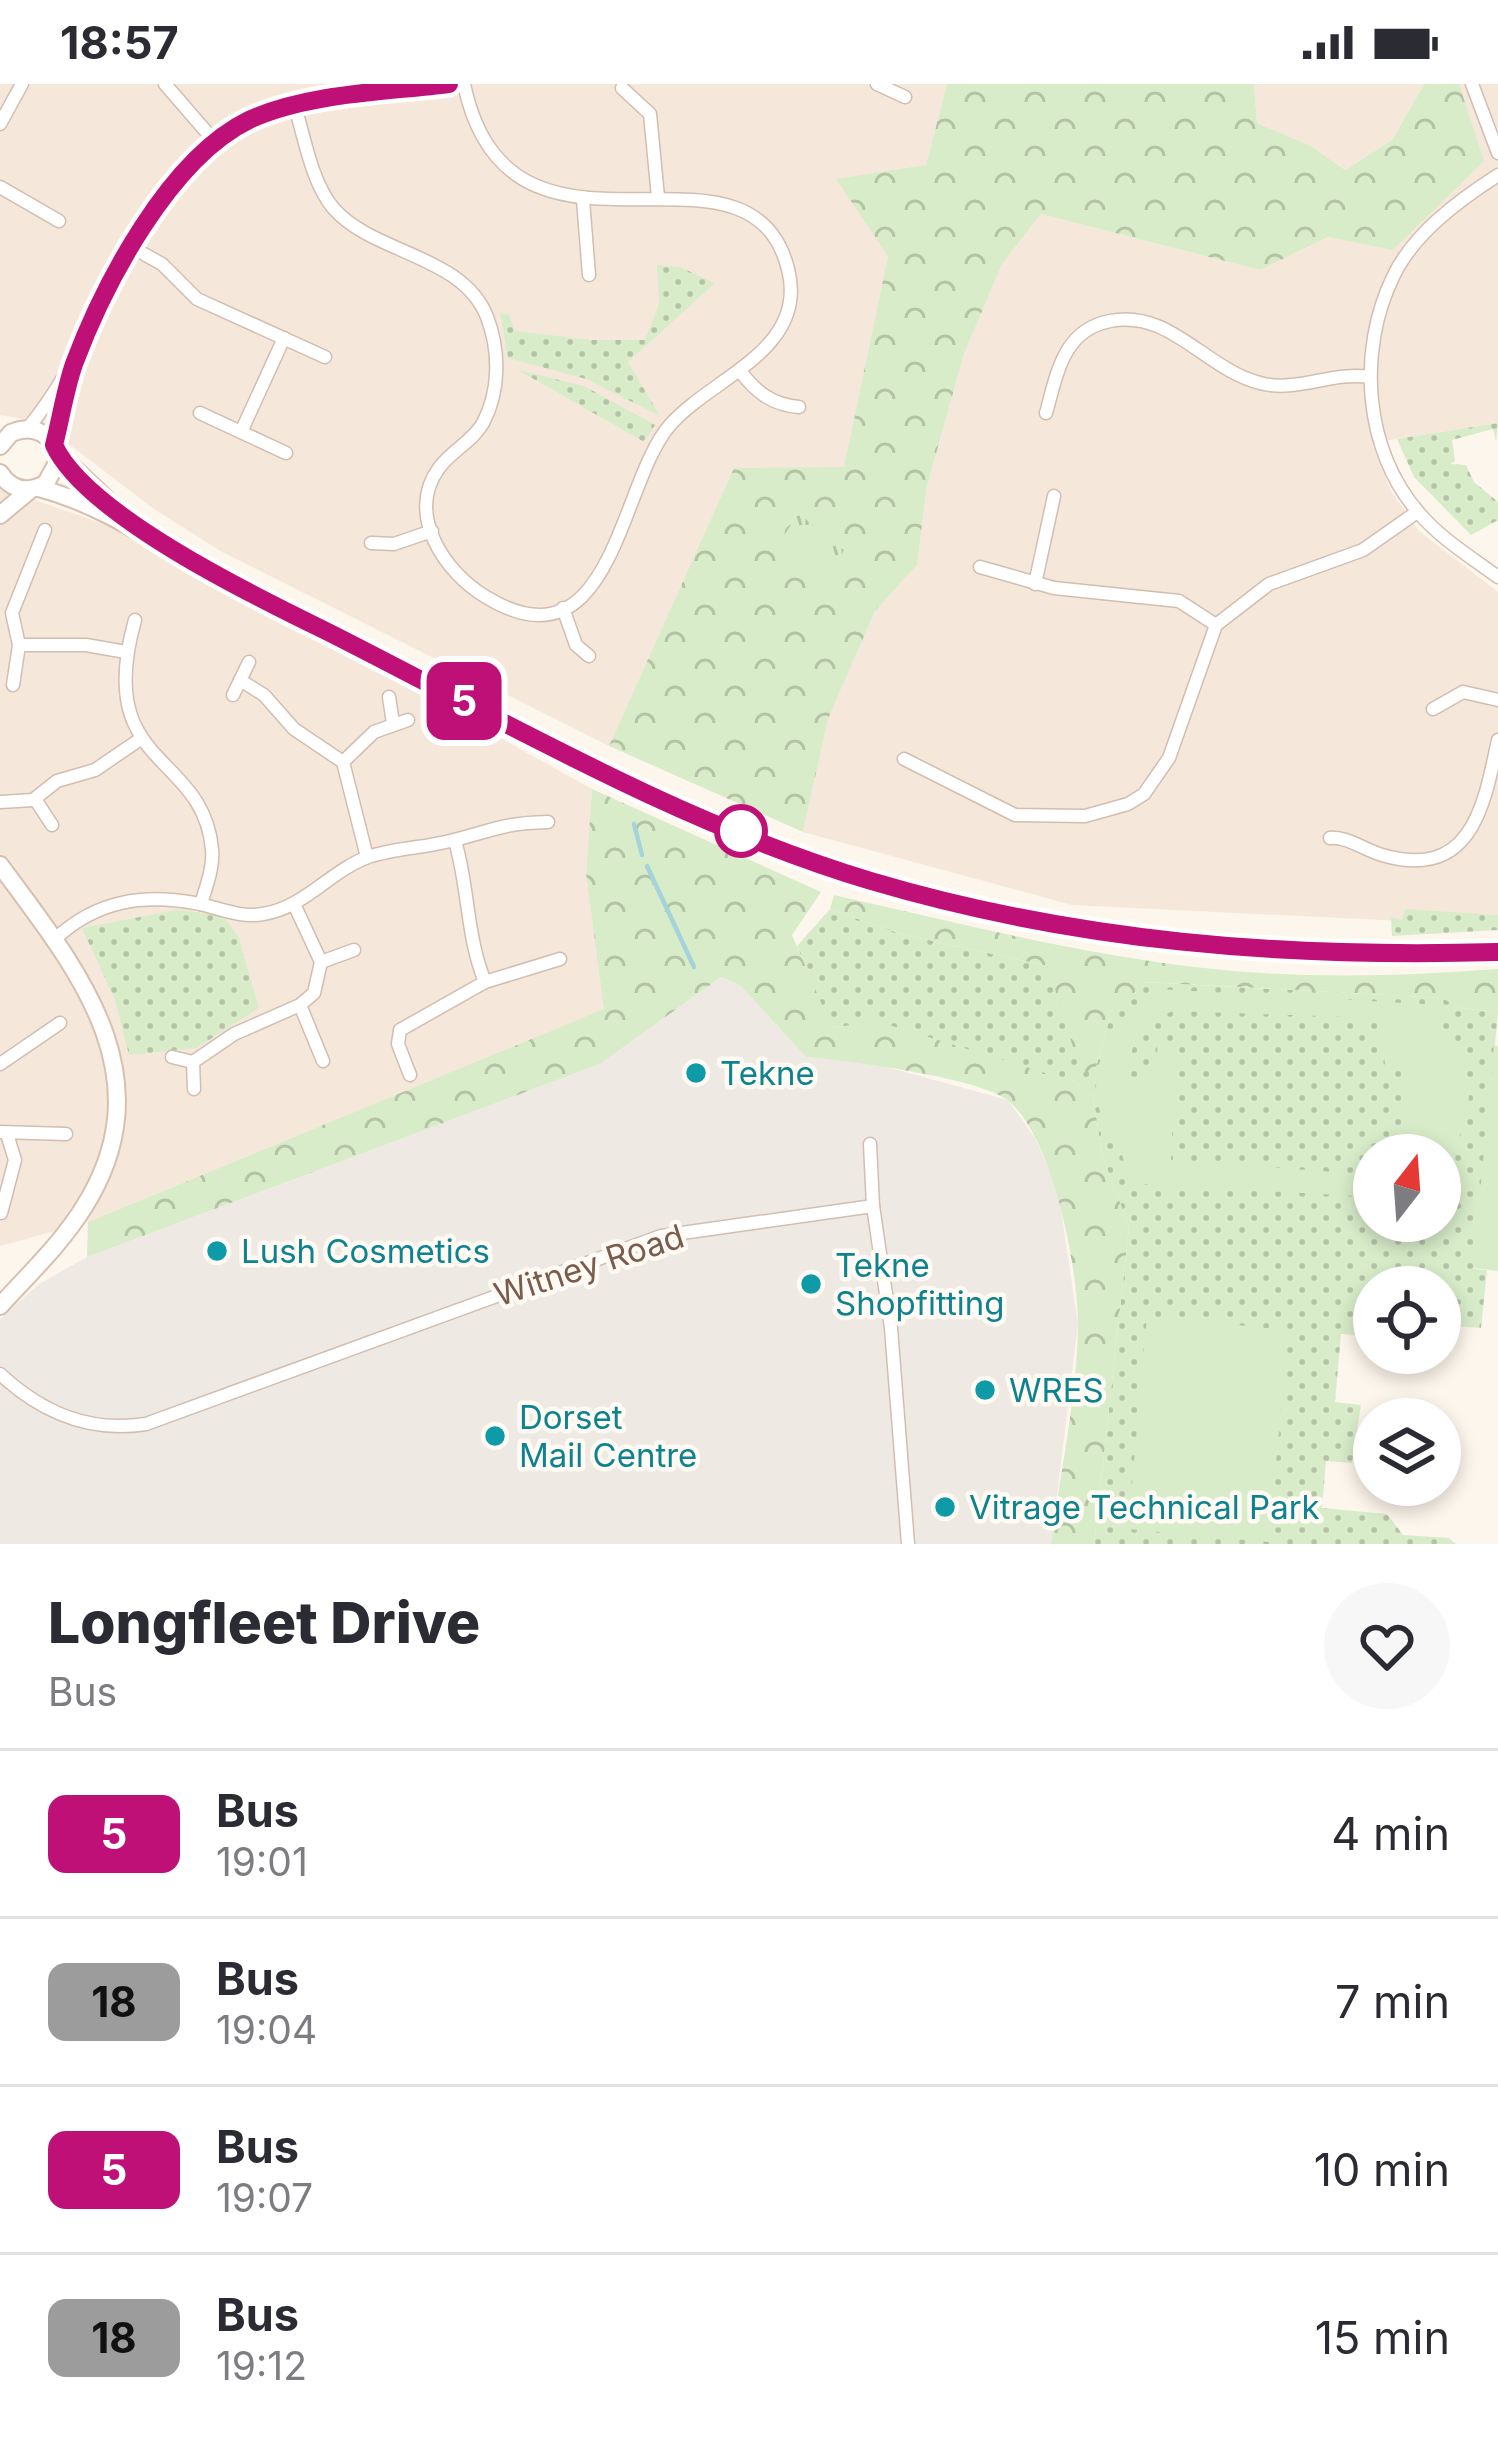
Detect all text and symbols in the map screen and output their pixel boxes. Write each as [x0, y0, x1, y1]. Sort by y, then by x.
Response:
text: 18:57 [60, 15, 179, 70]
line badge: 5 [425, 662, 503, 740]
text: 5 [451, 675, 477, 726]
unlabelled marker [716, 806, 766, 856]
place label: Tekne [720, 1053, 815, 1093]
marker: Tekne [683, 1060, 709, 1086]
north arrow [1353, 1134, 1461, 1242]
map controls [1353, 1134, 1461, 1506]
street label: Witney Road [489, 1216, 689, 1314]
place label: Lush Cosmetics [241, 1231, 490, 1271]
marker: Lush Cosmetics [204, 1238, 230, 1264]
place label: Tekne Shopfitting [835, 1245, 1004, 1323]
button: locate [1353, 1266, 1461, 1374]
marker: Tekne Shopfitting [798, 1271, 824, 1297]
place label: WRES [1009, 1370, 1104, 1410]
marker: WRES [972, 1377, 998, 1403]
place label: Dorset Mail Centre [519, 1397, 697, 1475]
button: layers [1353, 1398, 1461, 1506]
marker: Dorset Mail Centre [482, 1423, 508, 1449]
place label: Vitrage Technical Park [969, 1487, 1320, 1527]
marker: Vitrage Technical Park [932, 1494, 958, 1520]
button: heart [1324, 1583, 1450, 1709]
text: Longfleet Drive [48, 1588, 480, 1657]
text: Bus [48, 1668, 117, 1715]
text: Bus [216, 1783, 299, 1838]
text: 4 min [1331, 1806, 1450, 1861]
text: 5 [101, 1808, 127, 1859]
text: 19:01 [216, 1838, 308, 1885]
text: Bus [216, 1951, 299, 2006]
text: 7 min [1335, 1974, 1450, 2029]
text: 18 [91, 1976, 137, 2027]
text: 19:04 [216, 2006, 317, 2053]
text: Bus [216, 2119, 299, 2174]
text: 10 min [1314, 2142, 1450, 2197]
text: 5 [101, 2144, 127, 2195]
text: 19:07 [216, 2174, 313, 2221]
text: Bus [216, 2287, 299, 2342]
text: 15 min [1315, 2310, 1450, 2365]
text: 18 [91, 2312, 137, 2363]
text: 19:12 [216, 2342, 307, 2389]

